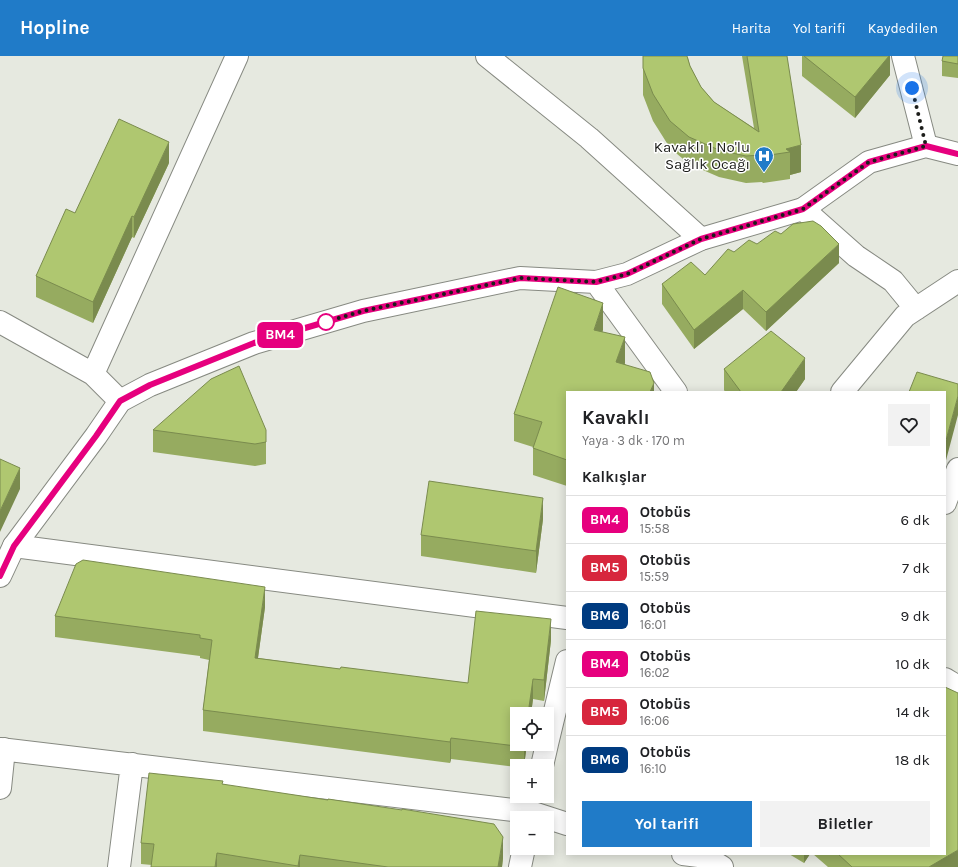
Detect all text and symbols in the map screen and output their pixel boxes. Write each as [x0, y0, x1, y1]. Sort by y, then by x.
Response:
text: Hopline [20, 17, 90, 39]
text: Harita [732, 20, 771, 37]
text: Yol tarifi [793, 20, 846, 37]
text: Kaydedilen [868, 20, 938, 37]
your location [902, 78, 922, 98]
place label: Kavaklı 1 No'lu Sağlık Ocağı [654, 138, 750, 173]
hospital icon: Kavaklı 1 No'lu Sağlık Ocağı [753, 145, 775, 173]
unlabelled marker [317, 313, 335, 331]
line badge: BM4 [257, 322, 303, 348]
text: BM4 [265, 326, 295, 343]
button: heart [888, 404, 930, 446]
text: Kavaklı [582, 407, 650, 429]
text: Yaya · 3 dk · 170 m [582, 433, 685, 448]
text: Kalkışlar [582, 468, 646, 486]
text: Otobüs [640, 503, 691, 521]
text: BM4 [590, 511, 620, 528]
text: 6 dk [901, 511, 930, 529]
text: 15:58 [640, 521, 670, 536]
text: Otobüs [639, 551, 691, 569]
text: BM5 [590, 559, 619, 576]
text: 7 dk [902, 559, 930, 577]
text: 15:59 [639, 569, 669, 584]
text: Otobüs [640, 599, 691, 617]
text: BM6 [590, 607, 620, 624]
text: 9 dk [900, 607, 930, 625]
text: 16:01 [640, 617, 667, 632]
text: Otobüs [640, 647, 691, 665]
text: BM4 [590, 655, 620, 672]
text: 10 dk [895, 655, 930, 673]
text: 16:02 [640, 665, 670, 680]
text: Otobüs [639, 695, 691, 713]
text: BM5 [590, 703, 619, 720]
text: 14 dk [896, 703, 930, 721]
map controls [510, 707, 554, 855]
button: locate [510, 707, 554, 751]
text: 16:06 [639, 713, 669, 728]
text: Otobüs [640, 743, 691, 761]
text: BM6 [590, 751, 620, 768]
text: 18 dk [895, 751, 930, 769]
button: + [510, 759, 554, 803]
text: 16:10 [640, 761, 667, 776]
button: Yol tarifi [582, 801, 752, 847]
button: Biletler [760, 801, 930, 847]
button: − [510, 811, 554, 855]

